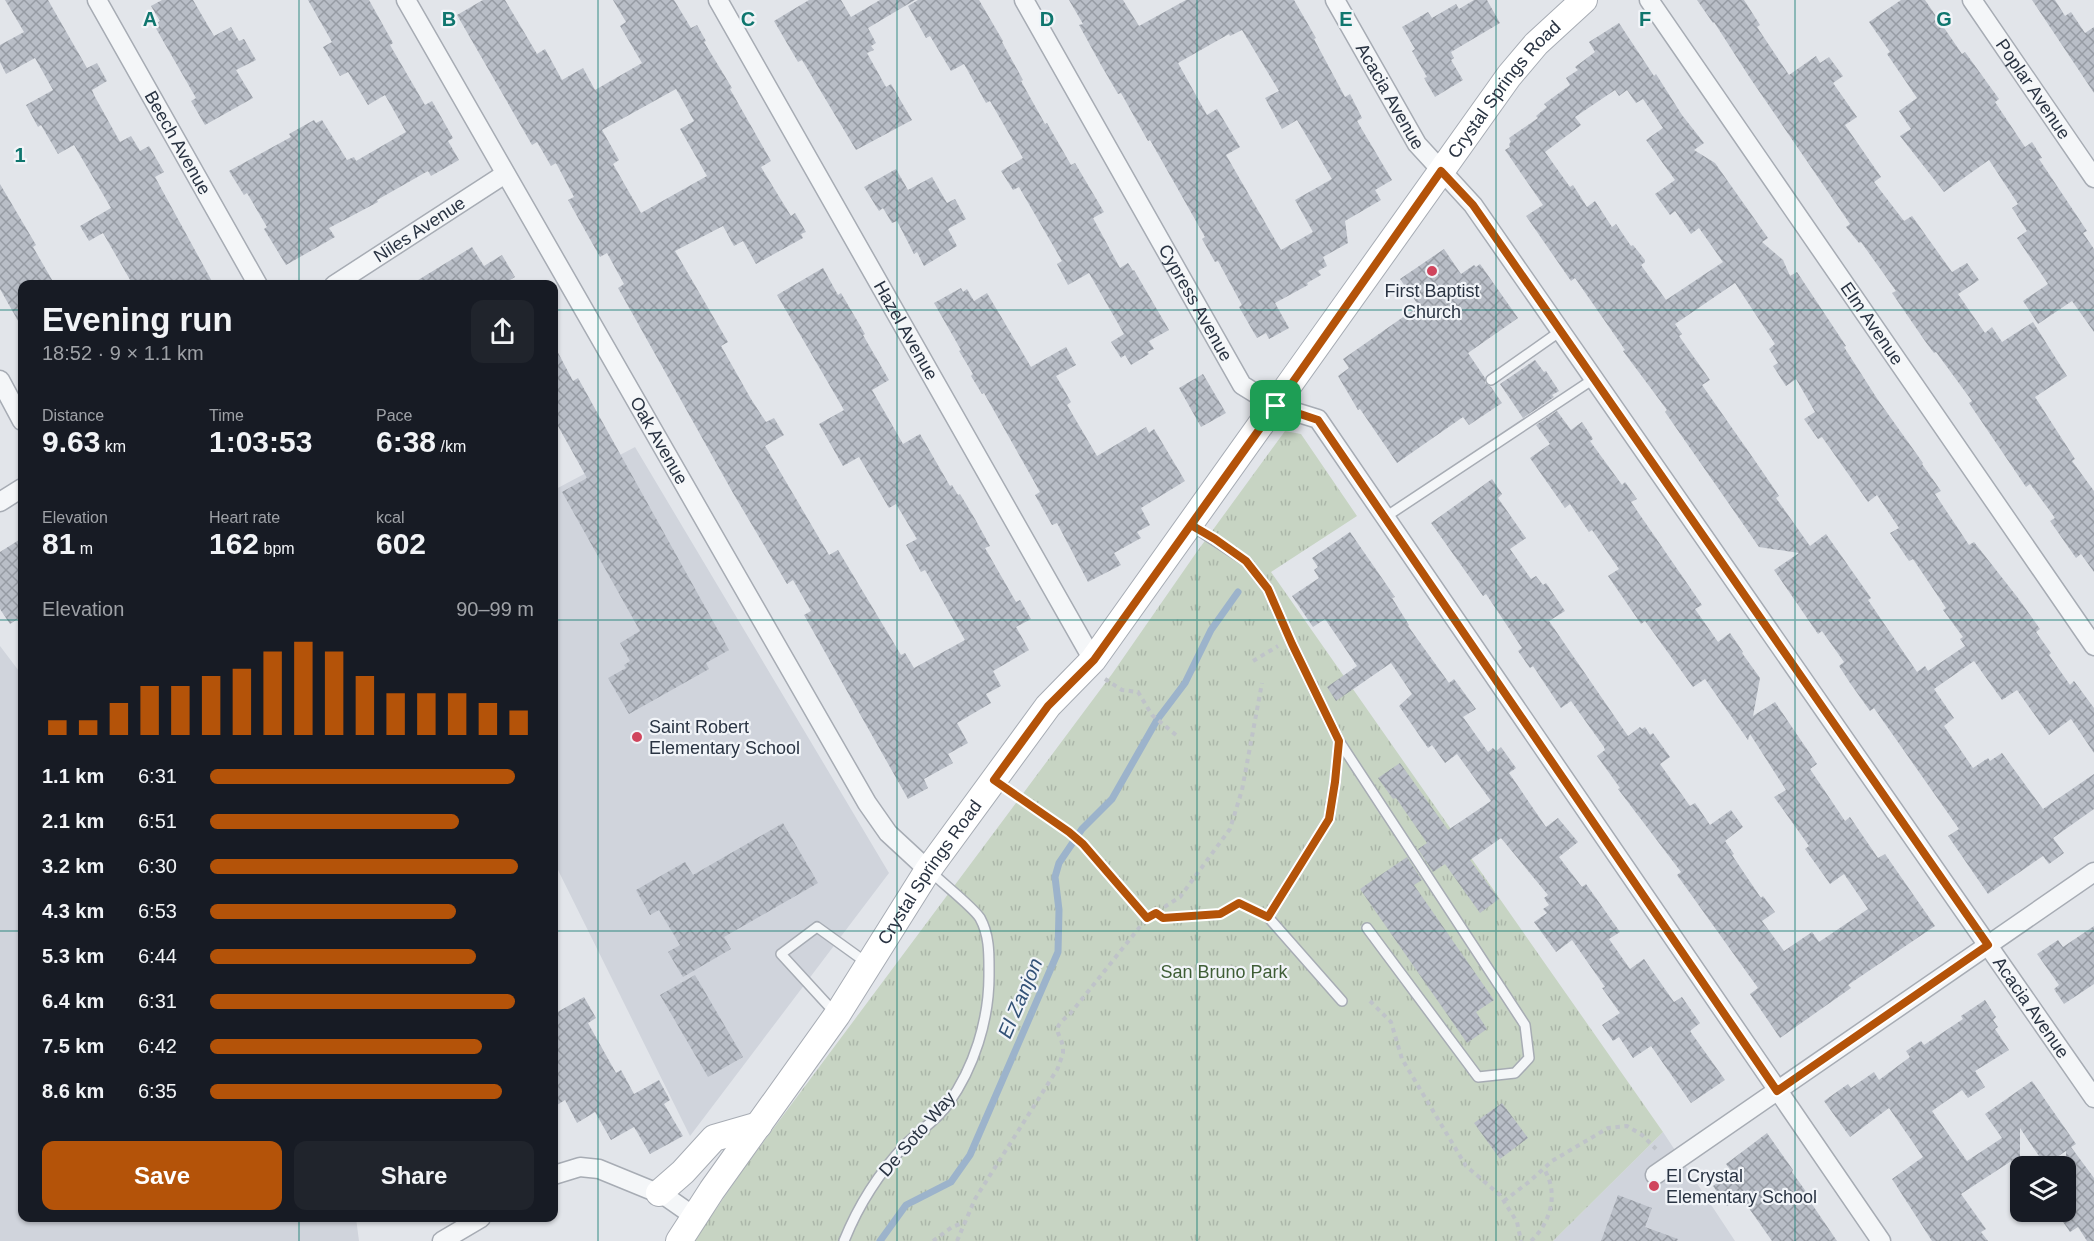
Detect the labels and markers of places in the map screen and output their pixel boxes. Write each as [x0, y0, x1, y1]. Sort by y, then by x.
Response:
marker: First Baptist Church [1425, 264, 1439, 278]
place label: First Baptist Church [1384, 281, 1480, 322]
pin [1250, 380, 1301, 431]
place label: Saint Robert Elementary School [649, 717, 800, 758]
marker: Saint Robert Elementary School [630, 730, 644, 744]
place label: El Crystal Elementary School [1666, 1166, 1817, 1207]
marker: El Crystal Elementary School [1647, 1179, 1661, 1193]

